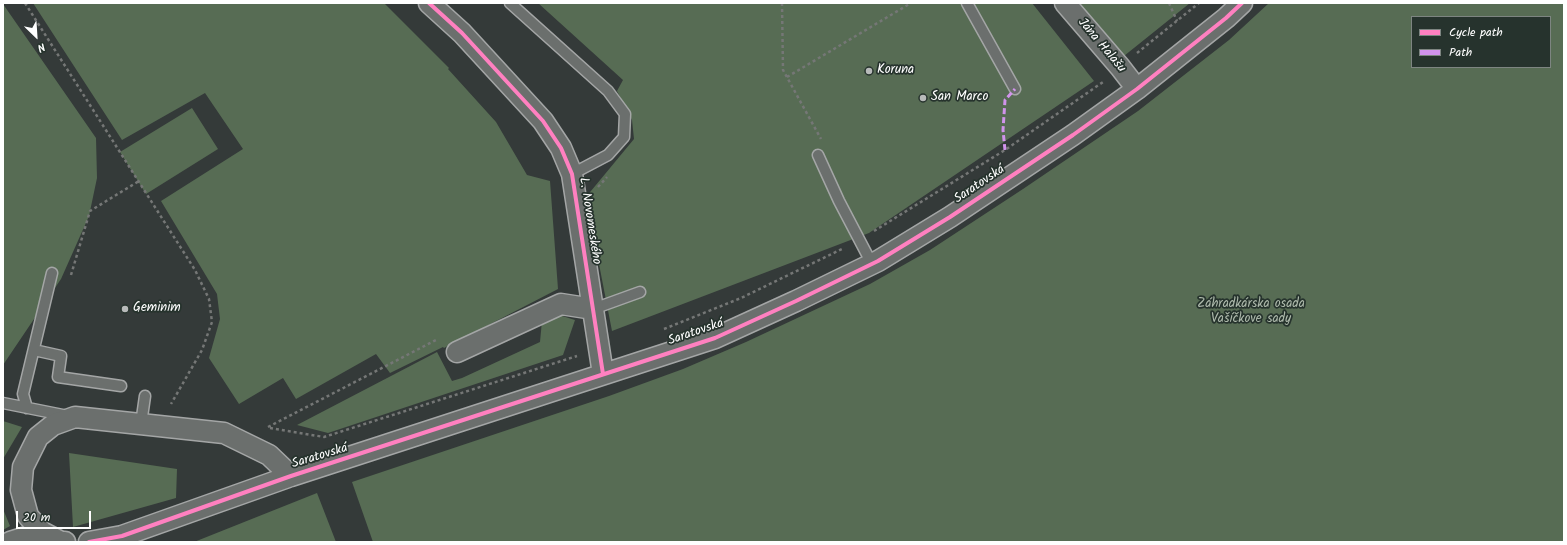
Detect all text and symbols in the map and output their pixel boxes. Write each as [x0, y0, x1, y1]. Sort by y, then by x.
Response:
north arrow [16, 16, 56, 56]
street label: Jána Halašu [1074, 16, 1128, 76]
legend [1411, 16, 1551, 68]
text: Cycle path [1449, 23, 1503, 42]
text: N [34, 37, 48, 56]
text: Path [1449, 43, 1472, 62]
place label: Koruna [877, 63, 914, 79]
marker: Koruna [864, 66, 874, 76]
place label: San Marco [931, 90, 988, 106]
marker: San Marco [918, 93, 928, 103]
street label: Saratovská [952, 162, 1008, 208]
street label: L. Novomeského [574, 176, 604, 266]
park label: Záhradkárska osada Vašíčkove sady [1197, 297, 1305, 328]
place label: Geminim [133, 301, 181, 317]
marker: Geminim [120, 304, 130, 314]
street label: Saratovská [666, 316, 726, 350]
street label: Saratovská [290, 441, 350, 473]
scale bar [18, 503, 93, 529]
text: 20 m [23, 508, 50, 527]

